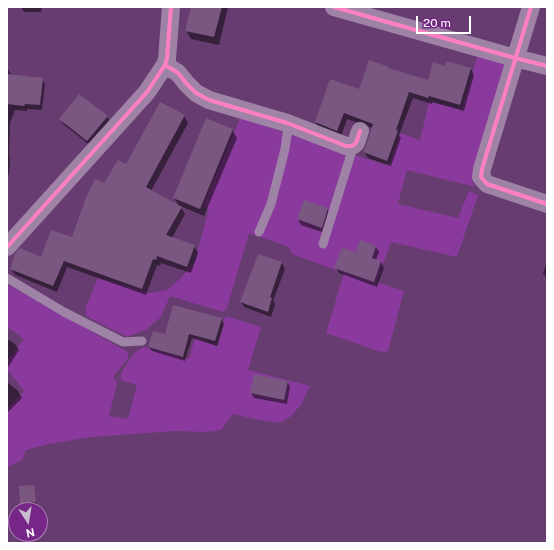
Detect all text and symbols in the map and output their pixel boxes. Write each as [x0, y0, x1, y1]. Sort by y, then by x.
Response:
scale bar [418, 8, 473, 34]
text: 20 m [423, 16, 451, 30]
north arrow [8, 502, 48, 542]
text: N [25, 526, 36, 540]

